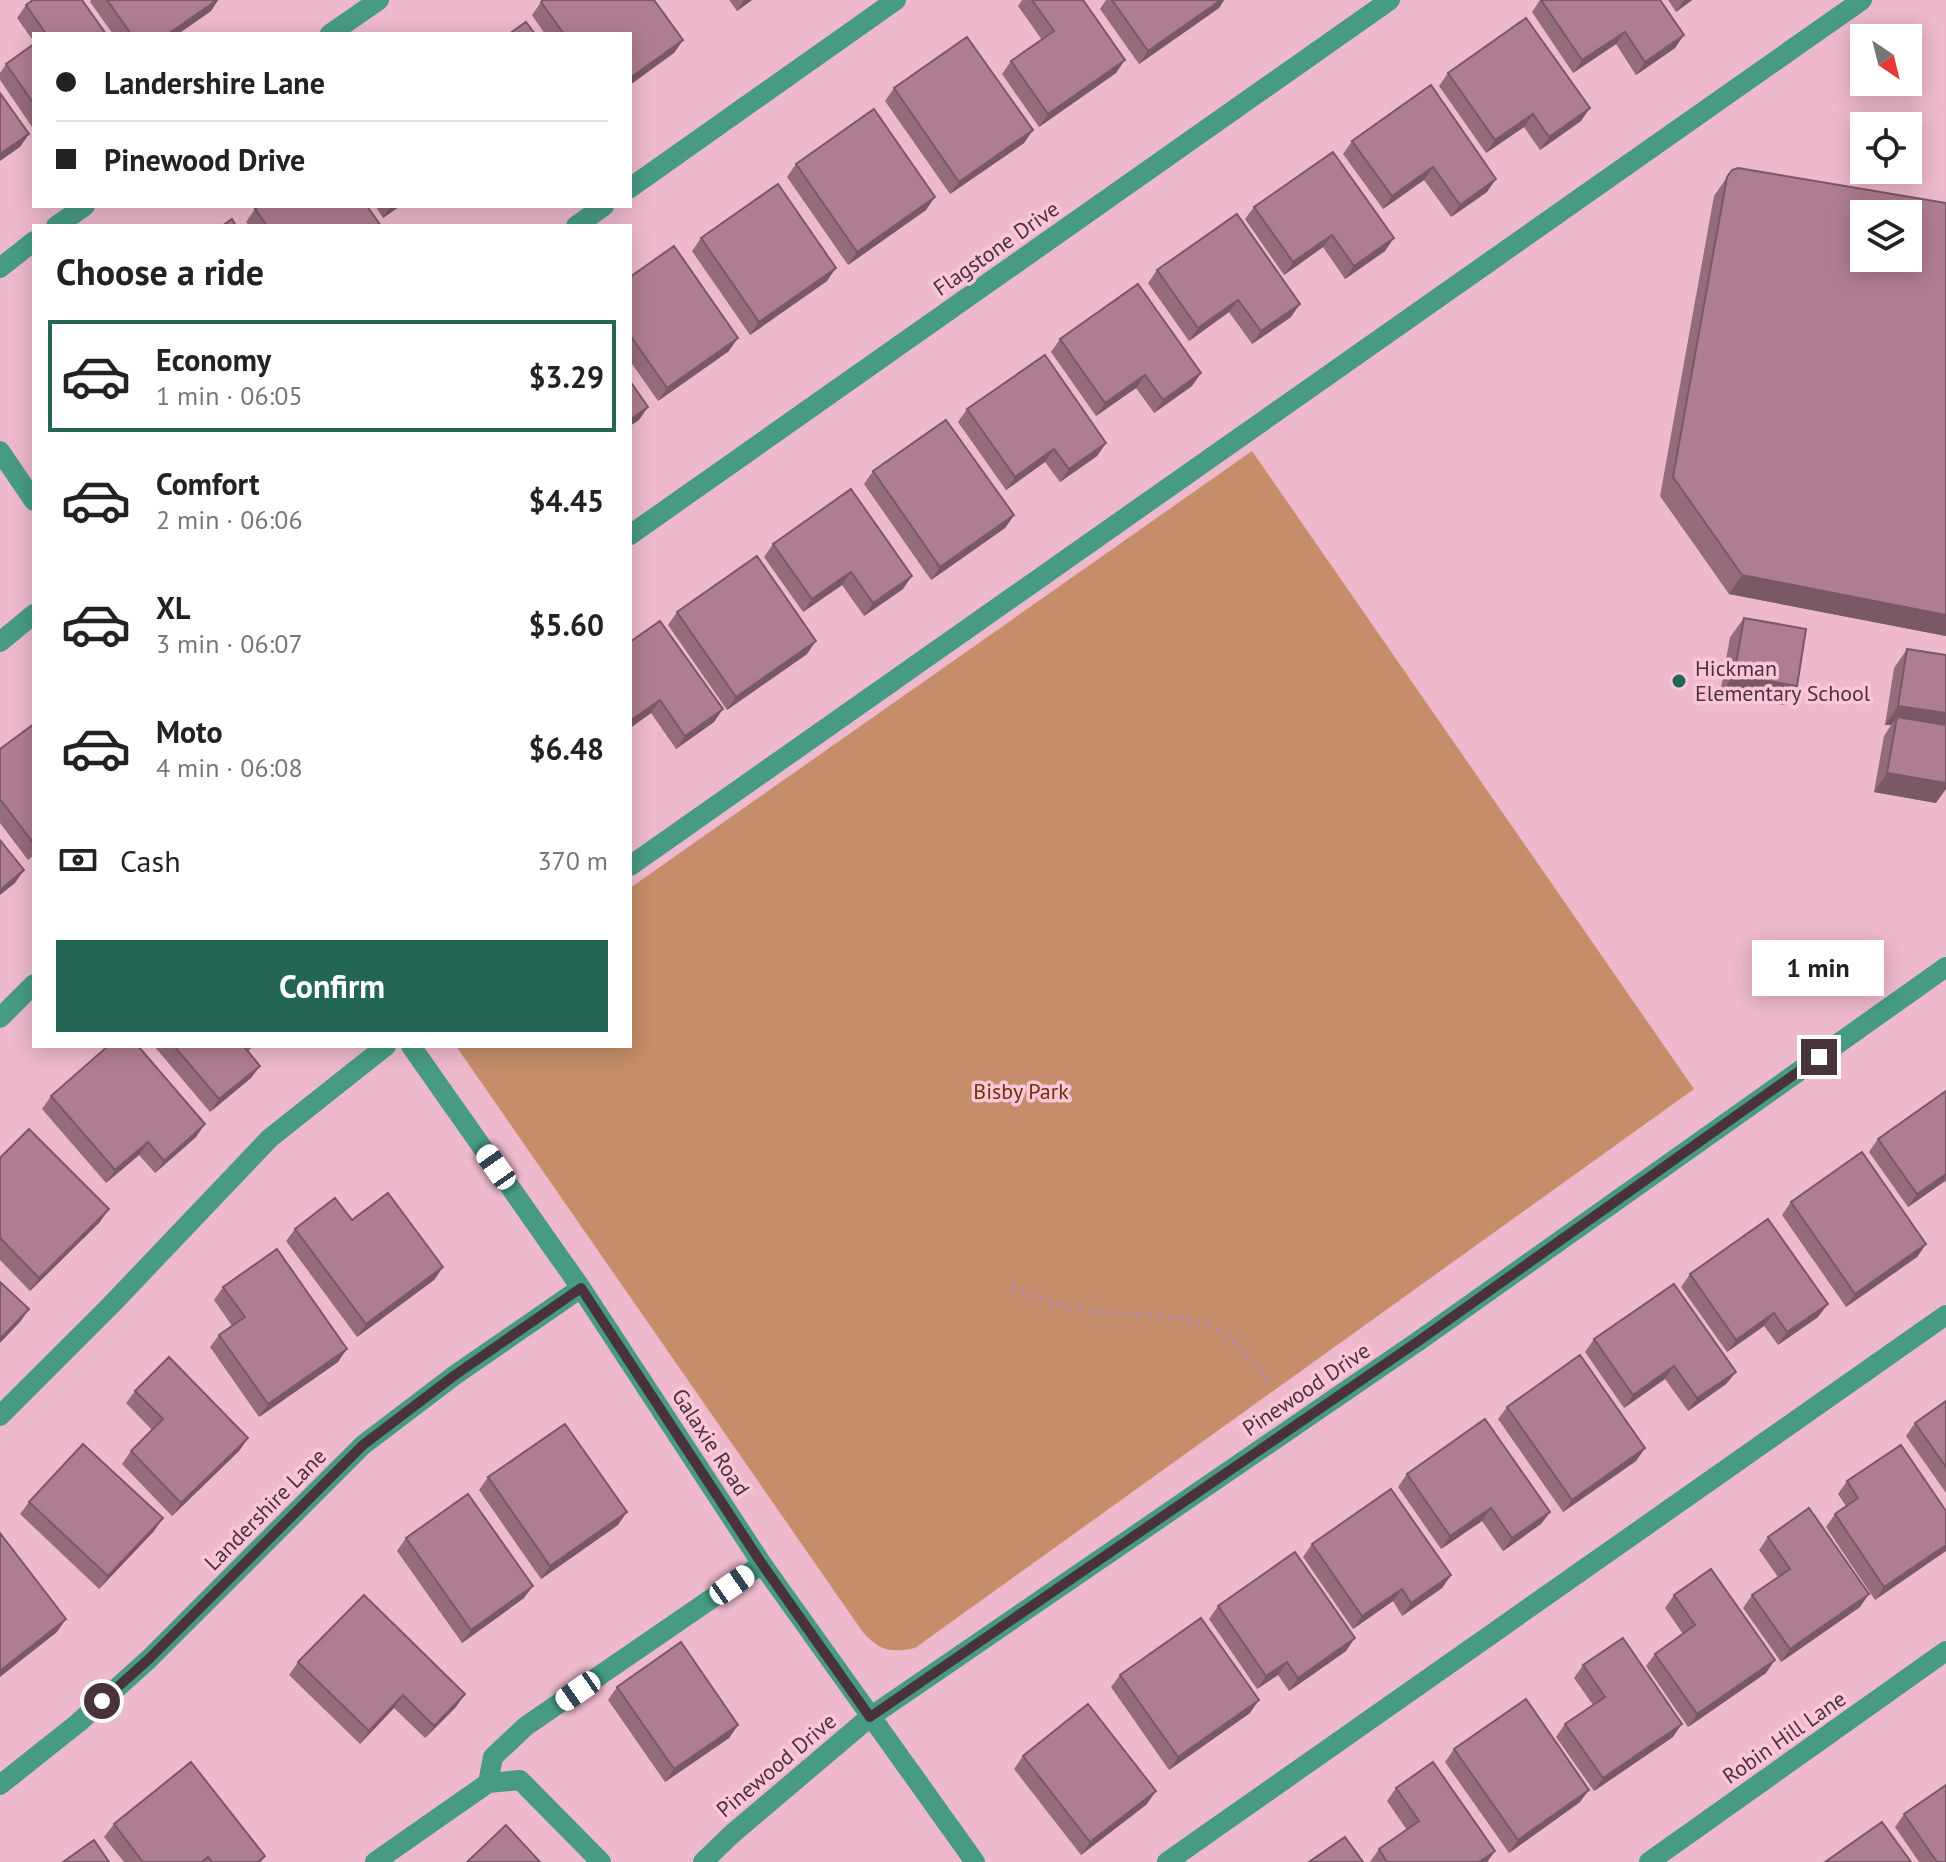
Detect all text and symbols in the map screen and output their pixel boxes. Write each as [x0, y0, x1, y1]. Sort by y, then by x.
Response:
north arrow [1850, 24, 1922, 96]
map controls [1850, 24, 1922, 272]
text: Landershire Lane [104, 63, 325, 102]
button: locate [1850, 112, 1922, 184]
text: Pinewood Drive [104, 140, 305, 179]
street label: Flagstone Drive [928, 194, 1064, 302]
button: layers [1850, 200, 1922, 272]
text: Choose a ride [56, 248, 264, 295]
icon: car [60, 340, 132, 412]
text: Economy [156, 340, 271, 379]
text: $3.29 [529, 357, 604, 396]
text: 1 min · 06:05 [156, 379, 303, 412]
icon: car [60, 464, 132, 536]
text: Comfort [156, 464, 259, 503]
text: $4.45 [529, 481, 604, 520]
text: 2 min · 06:06 [156, 503, 303, 536]
icon: car [60, 588, 132, 660]
text: XL [156, 588, 190, 627]
text: $5.60 [529, 605, 604, 644]
text: 3 min · 06:07 [156, 627, 303, 660]
place label: Hickman Elementary School [1695, 654, 1871, 707]
marker: Hickman Elementary School [1670, 672, 1688, 690]
icon: car [60, 712, 132, 784]
text: Moto [156, 712, 223, 751]
text: $6.48 [529, 729, 604, 768]
text: 4 min · 06:08 [156, 751, 303, 784]
icon: cash [56, 838, 100, 882]
text: Cash [120, 841, 181, 880]
text: 370 m [537, 844, 608, 877]
button: Confirm [56, 940, 608, 1032]
callout: 1 min [1753, 941, 1885, 997]
text: 1 min [1786, 951, 1850, 984]
route end [1801, 1039, 1837, 1075]
park label: Bisby Park [973, 1077, 1069, 1105]
car [472, 1140, 520, 1194]
street label: Pinewood Drive [1237, 1336, 1375, 1442]
street label: Galaxie Road [666, 1383, 756, 1501]
street label: Landershire Lane [198, 1442, 332, 1576]
car [705, 1561, 759, 1609]
car [551, 1667, 605, 1715]
route start [84, 1683, 120, 1719]
street label: Robin Hill Lane [1717, 1684, 1851, 1790]
street label: Pinewood Drive [710, 1707, 842, 1823]

